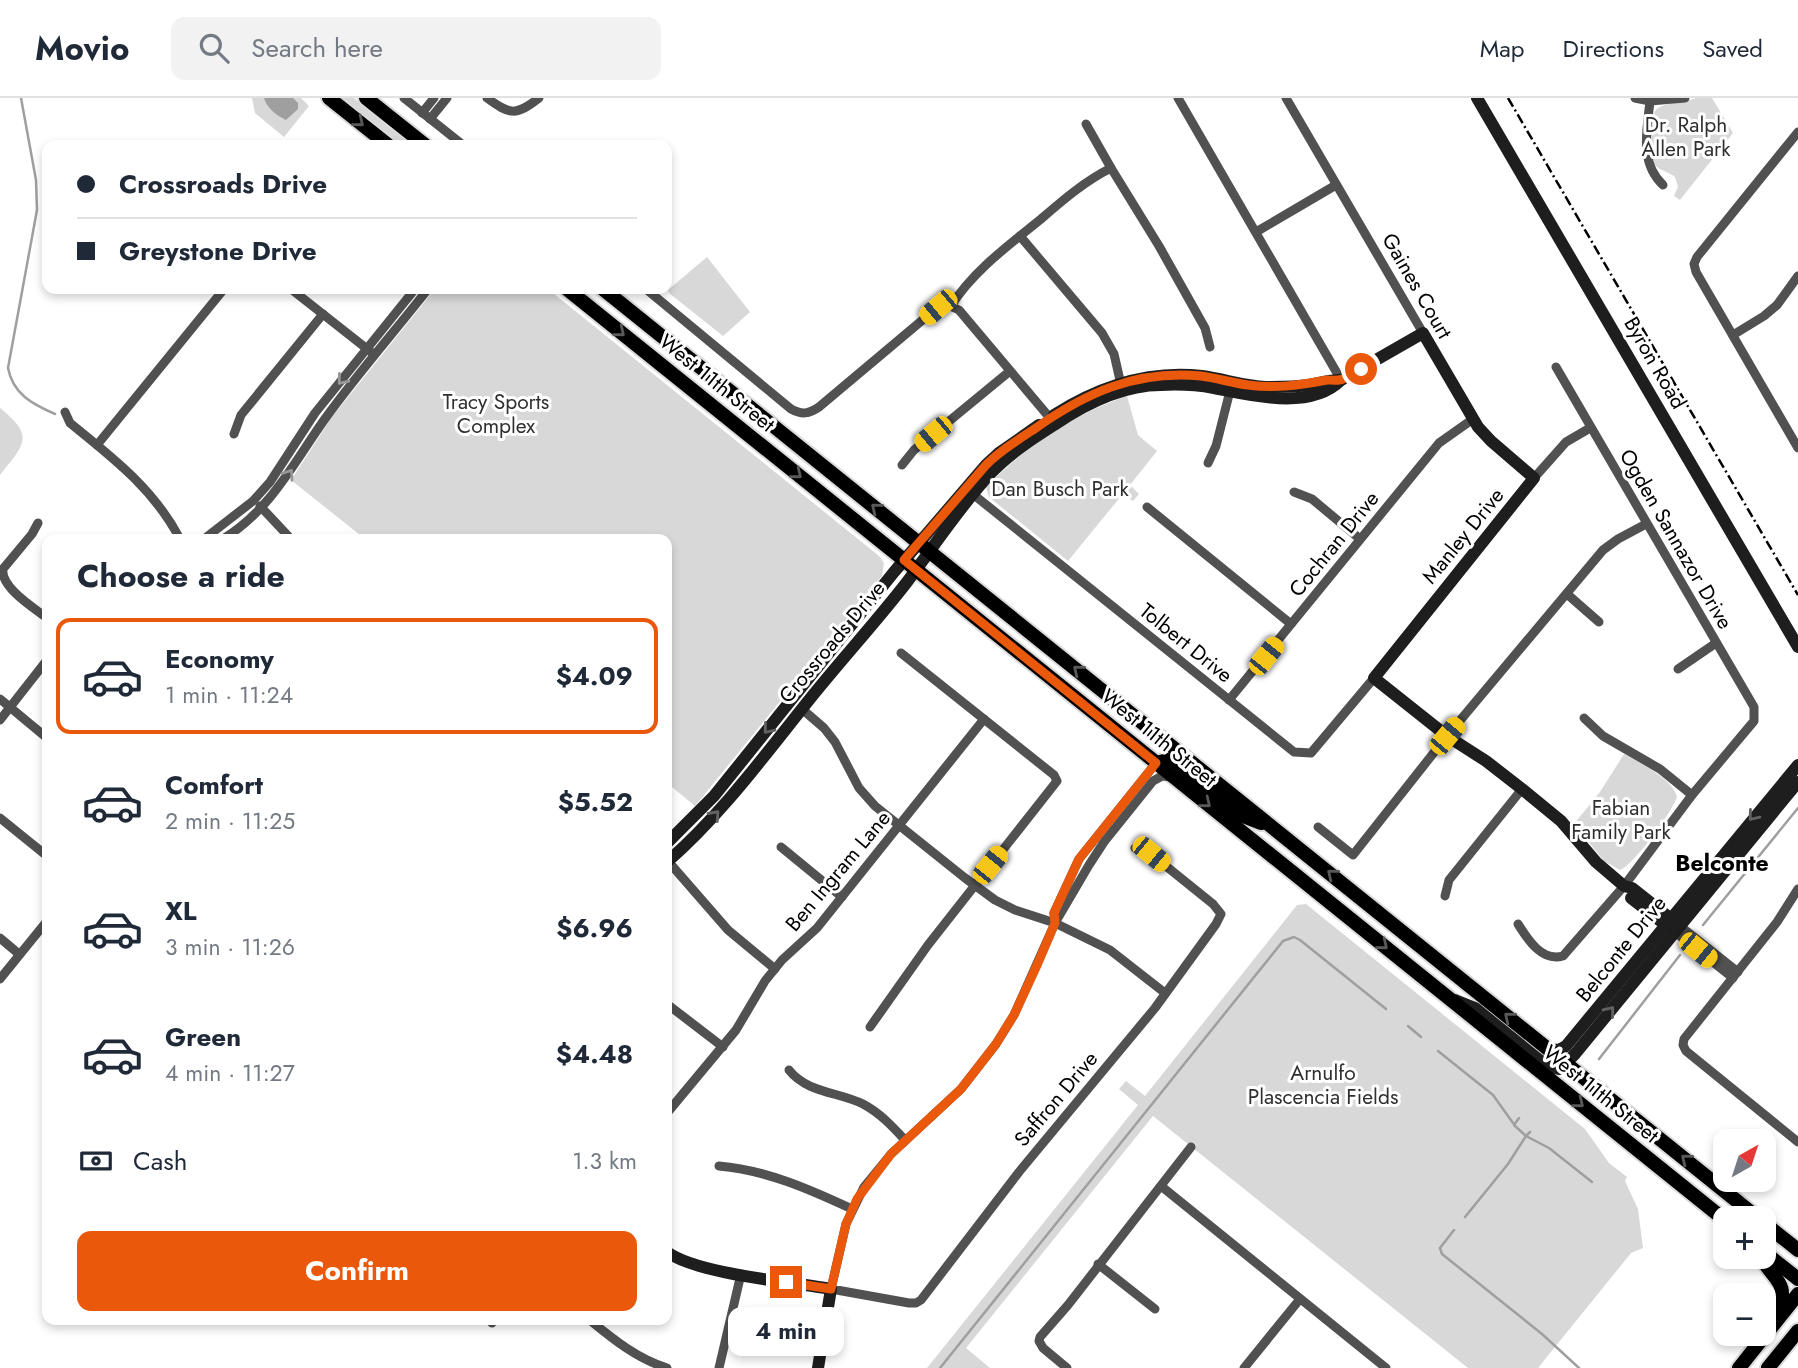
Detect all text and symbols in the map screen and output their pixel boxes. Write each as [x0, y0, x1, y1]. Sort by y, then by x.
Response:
search box [171, 17, 661, 80]
text: Movio [35, 25, 129, 72]
icon: search [195, 29, 233, 67]
text: Search here [251, 29, 383, 67]
text: Map [1480, 31, 1525, 66]
text: Directions [1563, 31, 1664, 66]
text: Saved [1702, 31, 1763, 66]
park label: Dr. Ralph Allen Park [1641, 110, 1731, 164]
one-way arrow [351, 113, 363, 126]
text: Crossroads Drive [119, 165, 327, 203]
street label: Gaines Court [1375, 228, 1459, 344]
text: Greystone Drive [119, 232, 317, 270]
car [916, 285, 961, 329]
street label: Byron Road [1617, 311, 1693, 415]
one-way arrow [612, 323, 624, 336]
street label: West 11th Street [653, 327, 781, 439]
route start [1345, 353, 1377, 385]
one-way arrow [338, 372, 350, 385]
park label: Tracy Sports Complex [443, 387, 549, 441]
car [911, 412, 956, 456]
street label: Ogden Sannazor Drive [1612, 443, 1740, 635]
one-way arrow [789, 466, 802, 478]
one-way arrow [281, 470, 293, 482]
park label: Dan Busch Park [991, 474, 1130, 504]
street label: Manley Drive [1415, 481, 1511, 590]
street label: Cochran Drive [1282, 485, 1386, 603]
one-way arrow [871, 503, 883, 516]
text: Choose a ride [77, 553, 285, 599]
street label: Crossroads Drive [772, 574, 892, 710]
street label: Tolbert Drive [1133, 596, 1239, 690]
car [1245, 633, 1288, 679]
text: Economy [165, 640, 274, 678]
icon: car [81, 645, 144, 708]
text: $4.09 [556, 657, 633, 695]
one-way arrow [1073, 666, 1086, 678]
text: 1 min · 11:24 [165, 678, 293, 712]
street label: West 11th Street [1095, 682, 1223, 794]
car [1426, 713, 1469, 759]
one-way arrow [764, 720, 776, 733]
text: Comfort [165, 766, 263, 804]
icon: car [81, 771, 144, 834]
text: $5.52 [558, 783, 633, 821]
park label: Fabian Family Park [1571, 793, 1672, 847]
one-way arrow [1198, 794, 1210, 807]
text: 2 min · 11:25 [165, 804, 295, 838]
street label: Ben Ingram Lane [779, 804, 898, 938]
one-way arrow [1749, 809, 1762, 821]
one-way arrow [707, 810, 720, 823]
car [1129, 833, 1174, 875]
car [969, 842, 1012, 888]
district label: Belconte [1675, 846, 1769, 880]
one-way arrow [1327, 870, 1340, 882]
street label: Belconte Drive [1569, 889, 1673, 1008]
text: XL [165, 892, 197, 930]
icon: car [81, 897, 144, 960]
text: $6.96 [556, 909, 633, 947]
car [1676, 929, 1721, 971]
text: 3 min · 11:26 [165, 930, 295, 964]
one-way arrow [1376, 937, 1388, 950]
one-way arrow [1602, 1006, 1615, 1018]
one-way arrow [1504, 1012, 1516, 1025]
text: Green [165, 1018, 241, 1056]
icon: car [81, 1023, 144, 1086]
text: $4.48 [556, 1035, 633, 1073]
street label: West 11th Street [1537, 1038, 1665, 1150]
street label: Saffron Drive [1007, 1045, 1105, 1153]
text: 4 min · 11:27 [165, 1056, 295, 1090]
park label: Arnulfo Plascencia Fields [1248, 1058, 1398, 1112]
one-way arrow [1572, 1095, 1584, 1108]
north arrow [1713, 1129, 1776, 1192]
map controls [1713, 1129, 1776, 1346]
icon: cash [77, 1142, 115, 1180]
text: Cash [133, 1142, 187, 1180]
text: 1.3 km [572, 1144, 637, 1178]
one-way arrow [1681, 1155, 1693, 1168]
button: + [1713, 1206, 1776, 1269]
button: Confirm [77, 1231, 637, 1311]
route end [770, 1266, 802, 1298]
button: − [1713, 1283, 1776, 1346]
callout: 4 min [728, 1306, 844, 1356]
text: 4 min [755, 1314, 817, 1348]

